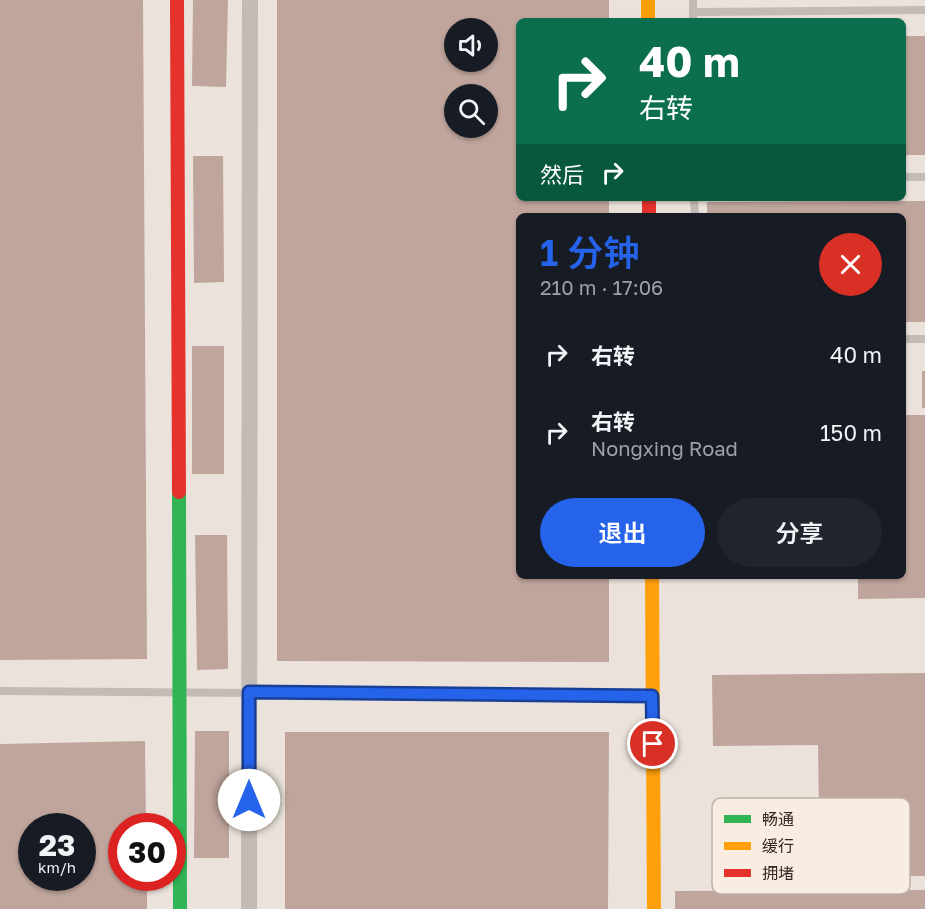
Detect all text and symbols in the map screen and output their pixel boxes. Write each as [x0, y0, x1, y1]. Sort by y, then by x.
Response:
map controls [444, 18, 498, 138]
button: sound [444, 18, 498, 72]
text: 40 m [639, 36, 740, 86]
icon: right [540, 42, 618, 120]
button: search [444, 84, 498, 138]
text: 右转 [639, 92, 693, 124]
icon: right [596, 156, 629, 189]
text: 然后 [540, 161, 584, 188]
text: 1 分钟 [540, 231, 639, 274]
button: close [819, 233, 882, 296]
text: 210 m · 17:06 [540, 275, 663, 299]
icon: right [540, 338, 573, 371]
text: 40 m [830, 341, 882, 368]
text: 右转 [591, 342, 635, 369]
text: 右转 [591, 408, 635, 435]
icon: right [540, 416, 573, 449]
text: 150 m [820, 419, 882, 446]
text: Nongxing Road [591, 436, 738, 460]
button: 退出 [540, 498, 705, 567]
button: 分享 [717, 498, 882, 567]
pin [627, 718, 678, 769]
icon: arrive [636, 727, 669, 760]
position arrow [217, 768, 281, 832]
legend [712, 798, 910, 894]
text: 畅通 [762, 809, 794, 829]
speed limit sign: 30 [108, 813, 186, 891]
text: 23 [39, 827, 75, 863]
text: 缓行 [762, 836, 794, 856]
text: km/h [38, 858, 76, 876]
text: 拥堵 [762, 863, 794, 883]

